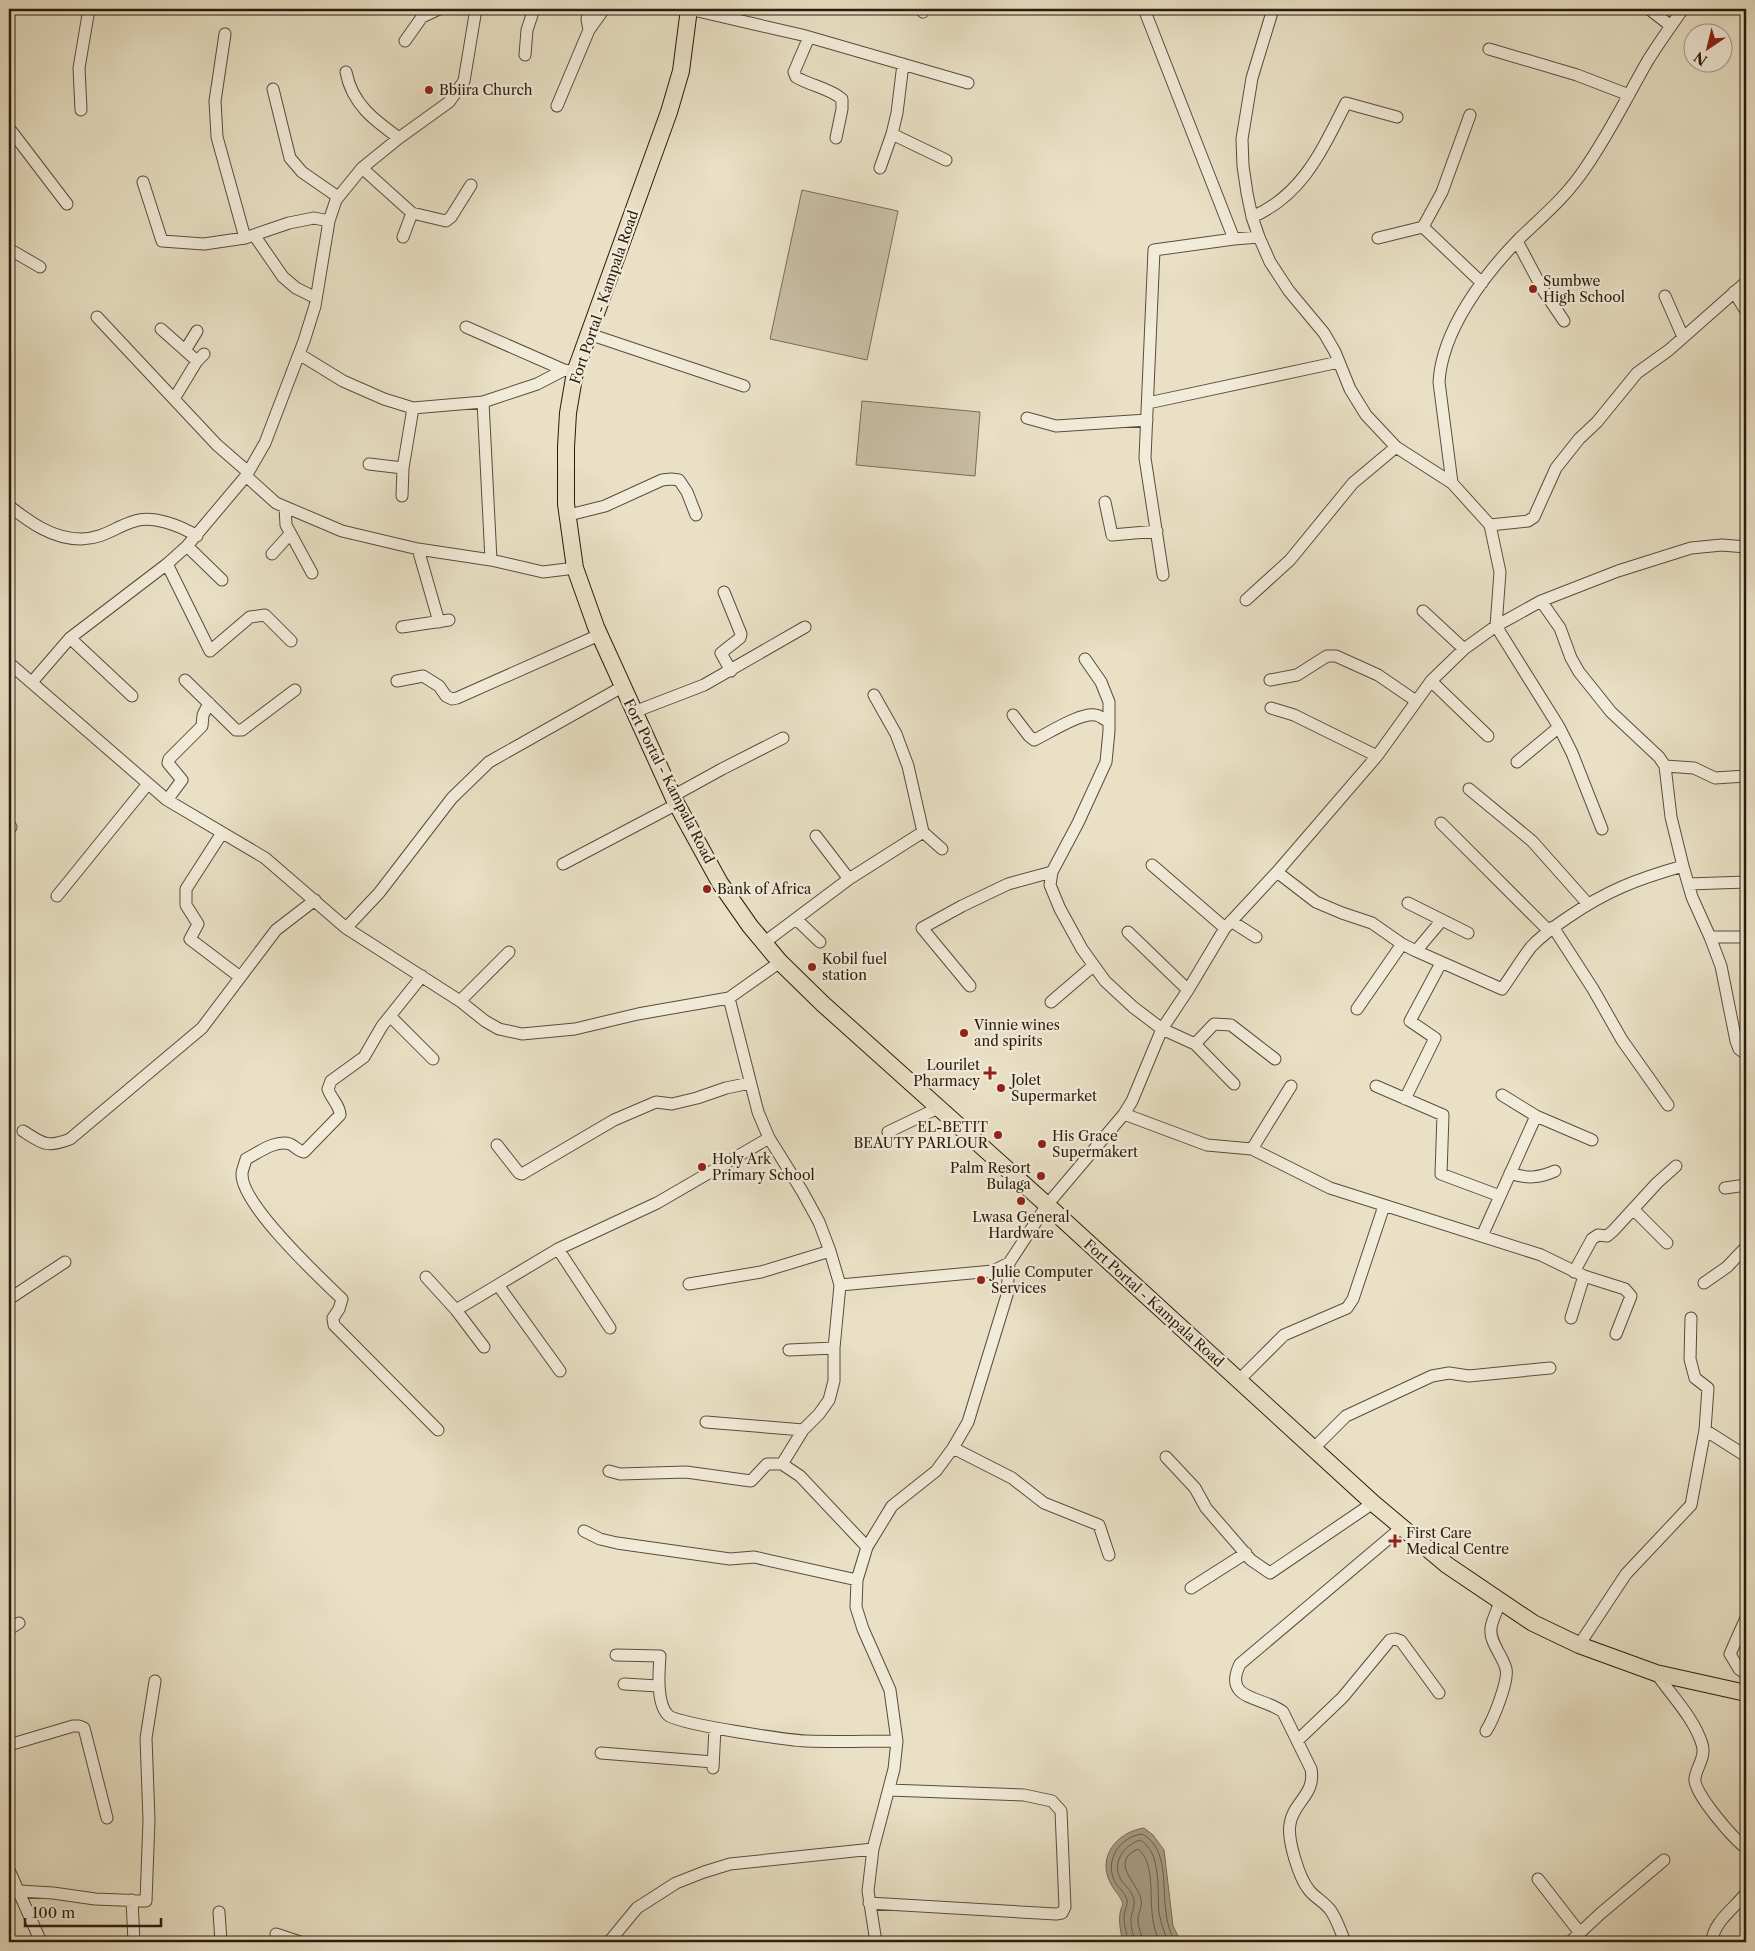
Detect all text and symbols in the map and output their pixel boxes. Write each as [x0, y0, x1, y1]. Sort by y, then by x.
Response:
north arrow [1682, 22, 1732, 72]
text: N [1690, 48, 1711, 70]
place label: Bbiira Church [439, 81, 533, 99]
marker: Bbiira Church [423, 84, 435, 96]
street label: Fort Portal - Kampala Road [566, 207, 642, 386]
place label: Sumbwe High School [1543, 272, 1625, 306]
marker: Sumbwe High School [1527, 283, 1539, 295]
street label: Fort Portal - Kampala Road [620, 696, 719, 867]
place label: Bank of Africa [717, 880, 812, 898]
marker: Bank of Africa [701, 883, 713, 895]
place label: Kobil fuel station [822, 950, 887, 984]
marker: Kobil fuel station [806, 961, 818, 973]
place label: Vinnie wines and spirits [973, 1016, 1060, 1050]
marker: Vinnie wines and spirits [958, 1027, 970, 1039]
place label: Lourilet Pharmacy [913, 1056, 980, 1090]
marker: Lourilet Pharmacy [984, 1067, 996, 1079]
place label: Jolet Supermarket [1009, 1071, 1097, 1105]
marker: Jolet Supermarket [995, 1082, 1007, 1094]
place label: EL-BETIT BEAUTY PARLOUR [854, 1118, 989, 1152]
place label: His Grace Supermakert [1052, 1127, 1138, 1161]
marker: EL-BETIT BEAUTY PARLOUR [992, 1129, 1004, 1141]
marker: His Grace Supermakert [1036, 1138, 1048, 1150]
place label: Holy Ark Primary School [712, 1150, 815, 1184]
place label: Palm Resort Bulaga [950, 1159, 1032, 1193]
marker: Holy Ark Primary School [696, 1161, 708, 1173]
marker: Palm Resort Bulaga [1035, 1170, 1047, 1182]
marker: Lwasa General Hardware [1015, 1195, 1027, 1207]
place label: Lwasa General Hardware [972, 1208, 1070, 1242]
street label: Fort Portal - Kampala Road [1080, 1235, 1228, 1371]
place label: Julie Computer Services [989, 1263, 1093, 1297]
marker: Julie Computer Services [975, 1274, 987, 1286]
place label: First Care Medical Centre [1406, 1524, 1509, 1558]
marker: First Care Medical Centre [1388, 1534, 1402, 1548]
scale bar [25, 1896, 161, 1928]
text: 100 m [32, 1903, 75, 1922]

